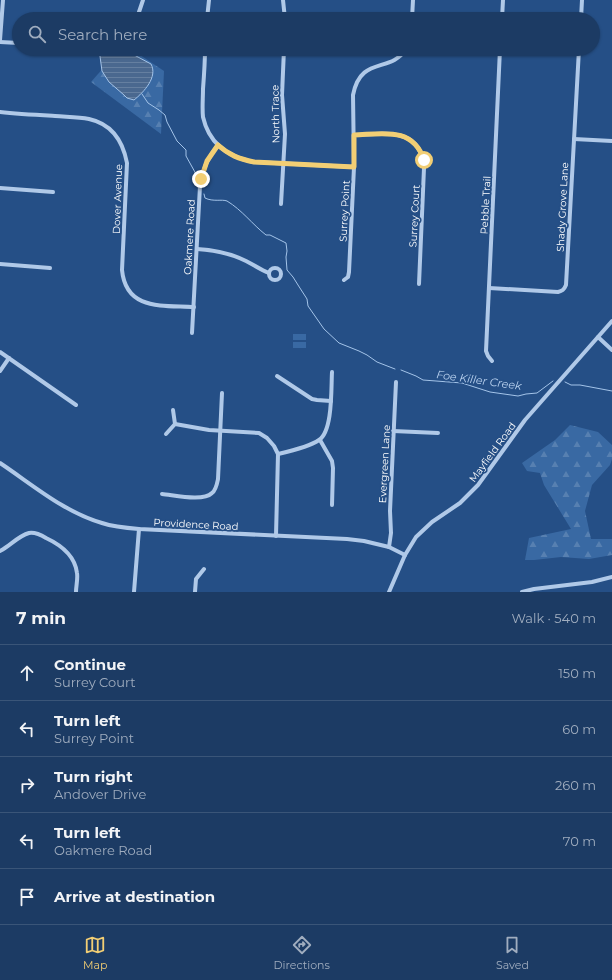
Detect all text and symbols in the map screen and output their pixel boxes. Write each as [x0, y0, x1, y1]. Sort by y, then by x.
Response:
search box [12, 12, 600, 56]
icon: search [26, 23, 48, 45]
text: Search here [58, 25, 147, 44]
street label: North Trace [268, 85, 283, 143]
route start [415, 151, 433, 169]
street label: Shady Grove Lane [554, 162, 571, 252]
street label: Dover Avenue [110, 164, 125, 234]
route end [192, 170, 210, 188]
street label: Pebble Trail [477, 175, 494, 235]
street label: Surrey Point [336, 180, 353, 242]
street label: Surrey Court [406, 184, 423, 248]
street label: Oakmere Road [181, 199, 198, 275]
water label: Foe Killer Creek [436, 367, 523, 393]
street label: Mayfield Road [466, 420, 519, 485]
street label: Evergreen Lane [376, 424, 393, 504]
street label: Providence Road [153, 516, 239, 533]
text: 7 min [16, 608, 66, 628]
text: Walk · 540 m [511, 610, 596, 626]
text: Continue [54, 655, 126, 674]
icon: ahead [16, 662, 38, 684]
text: 150 m [558, 665, 596, 681]
text: Surrey Court [54, 674, 136, 690]
text: Turn left [54, 711, 121, 730]
icon: left [16, 718, 38, 740]
text: 60 m [562, 721, 596, 737]
text: Surrey Point [54, 730, 134, 746]
text: Turn right [54, 767, 133, 786]
icon: right [16, 774, 38, 796]
text: 260 m [555, 777, 596, 793]
text: Andover Drive [54, 786, 146, 802]
text: Turn left [54, 823, 121, 842]
icon: left [16, 830, 38, 852]
text: 70 m [563, 833, 596, 849]
text: Oakmere Road [54, 842, 152, 858]
icon: arrive [16, 886, 38, 908]
text: Arrive at destination [54, 887, 215, 906]
tab: Map [83, 934, 107, 972]
tab: Directions [274, 934, 330, 972]
tab: Saved [496, 934, 529, 972]

